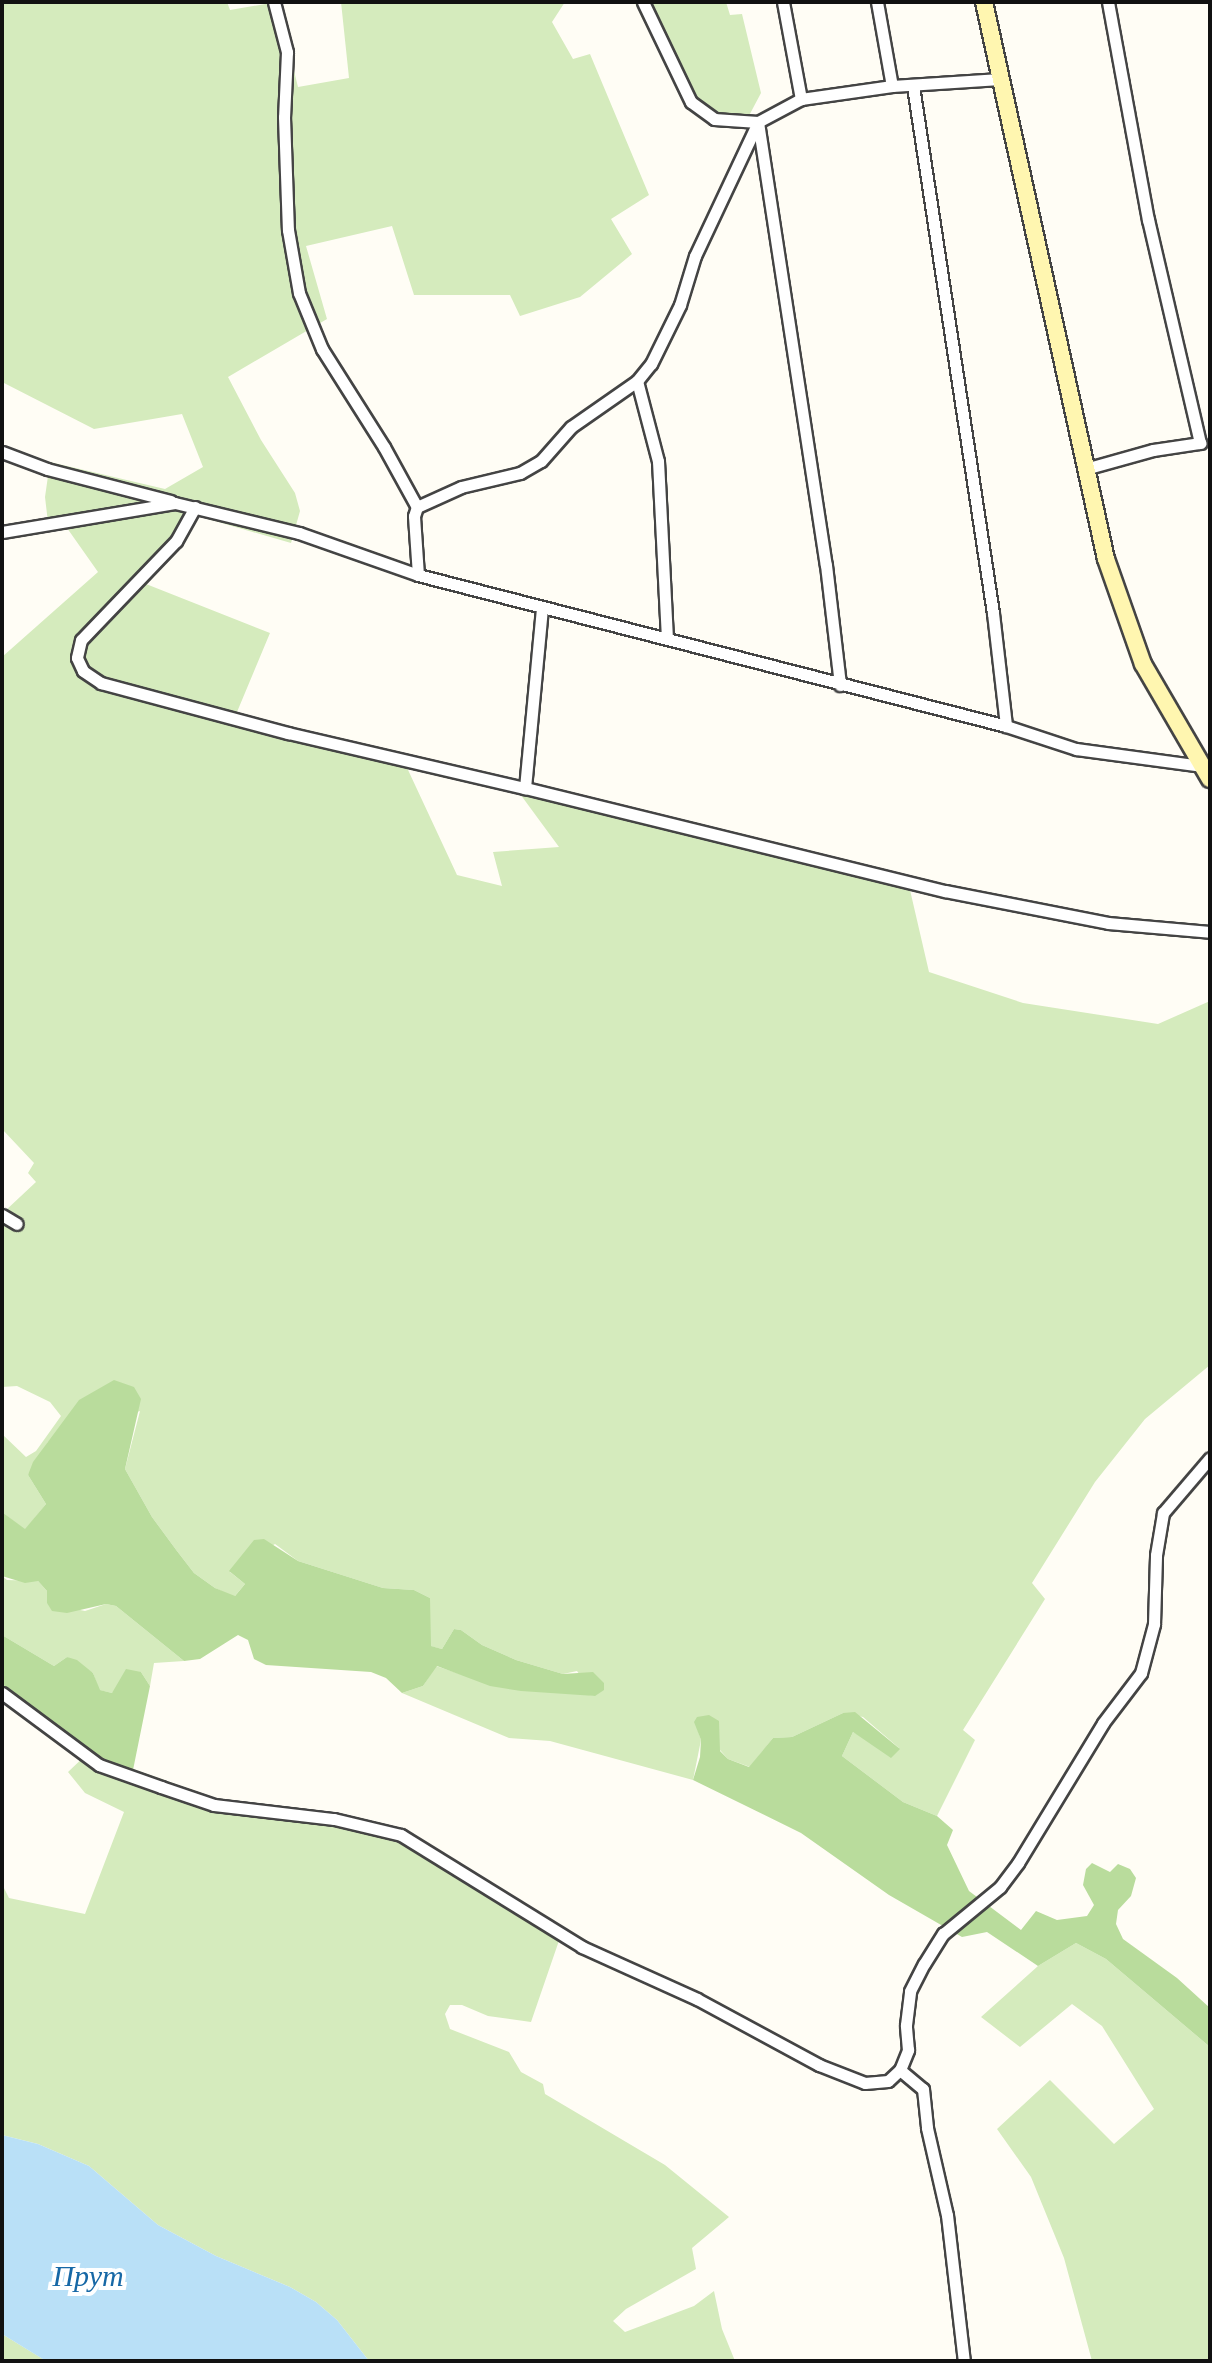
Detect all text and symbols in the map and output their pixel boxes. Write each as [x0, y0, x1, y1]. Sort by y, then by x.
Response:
water label: Прут [52, 2258, 124, 2294]

